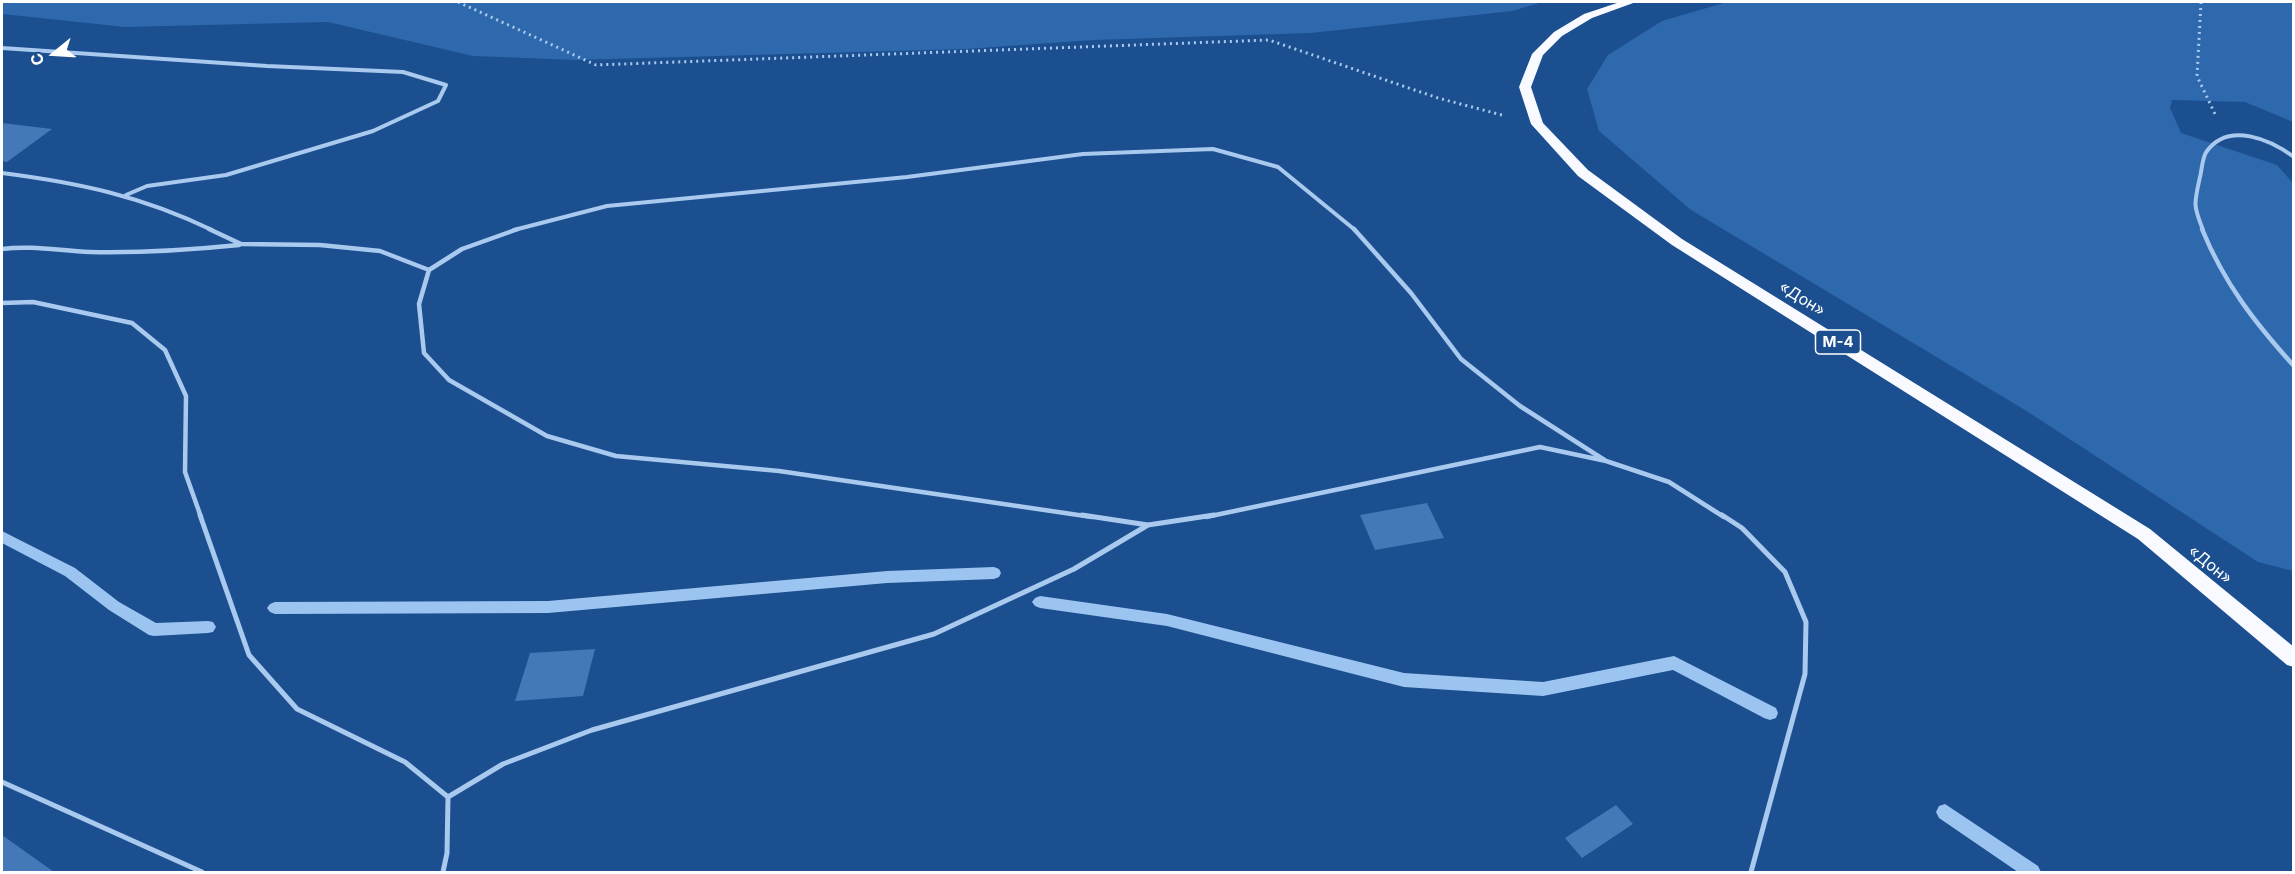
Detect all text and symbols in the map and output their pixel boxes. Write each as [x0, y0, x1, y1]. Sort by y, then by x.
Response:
north arrow [24, 24, 84, 84]
text: С [26, 51, 48, 68]
street label: «Дон» [1775, 277, 1829, 321]
road number: М-4 [1816, 330, 1860, 354]
street label: «Дон» [2184, 542, 2236, 588]

